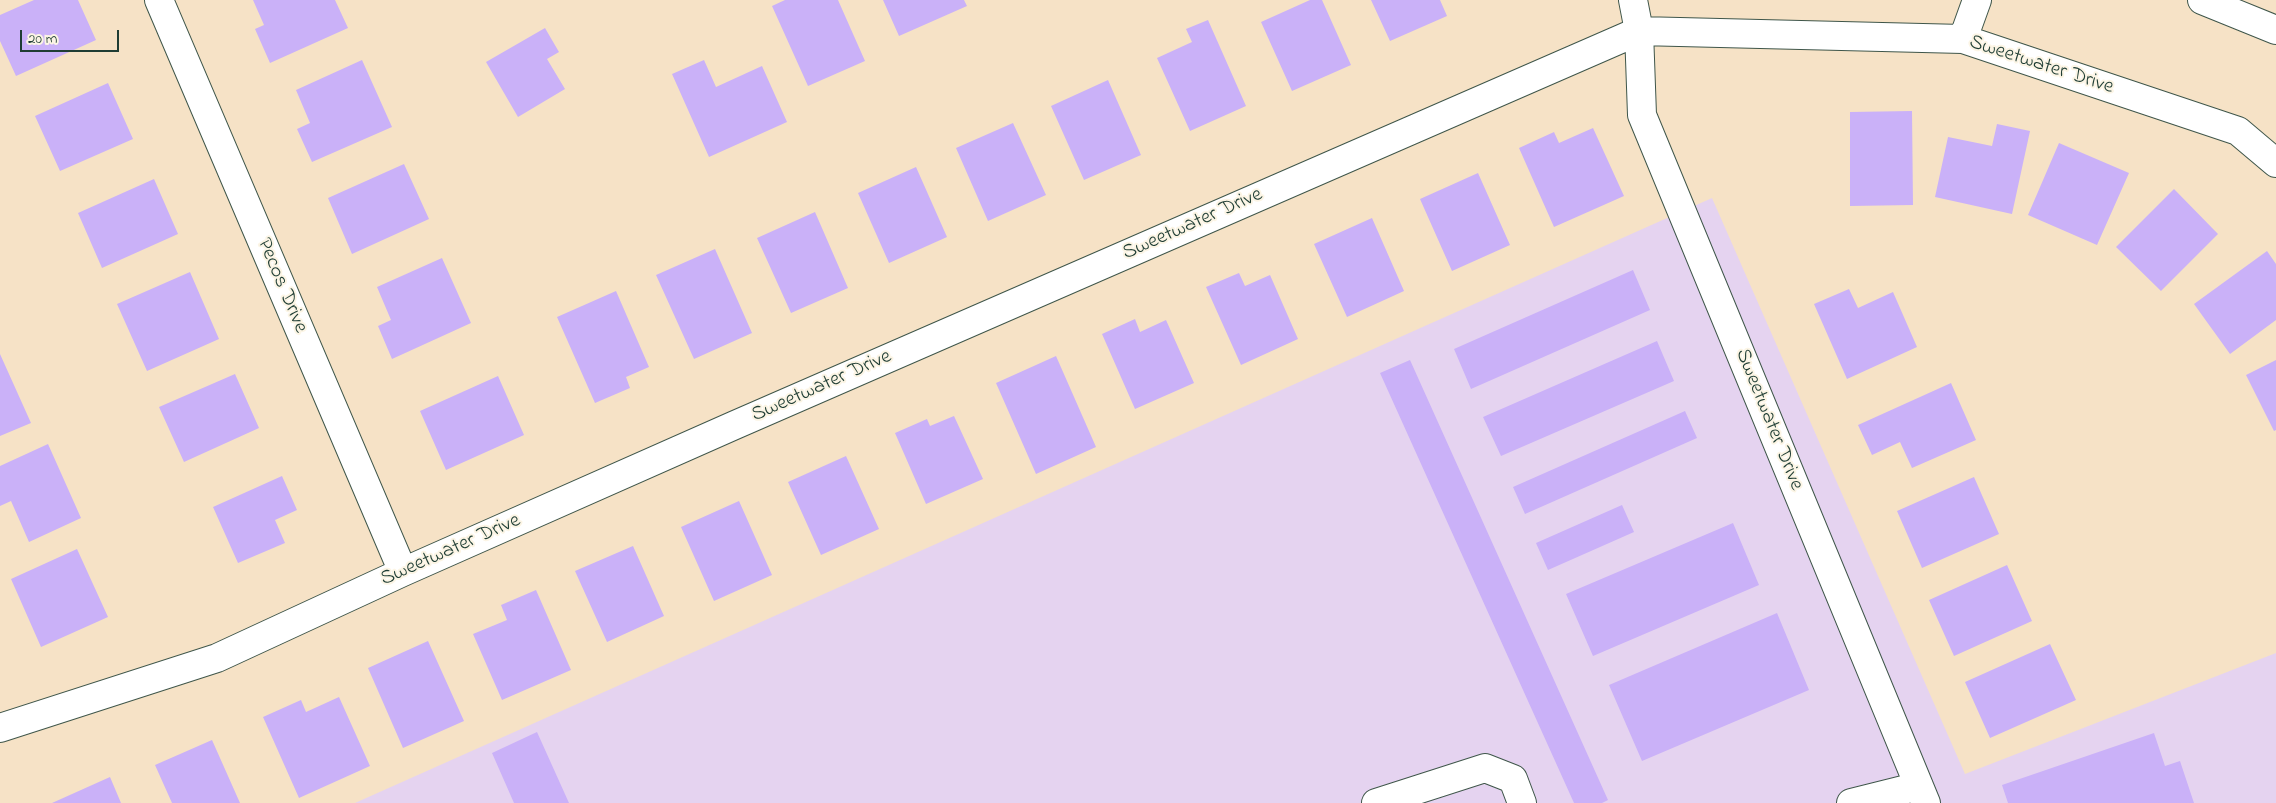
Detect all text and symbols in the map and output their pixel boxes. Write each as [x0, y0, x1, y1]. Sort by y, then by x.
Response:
scale bar [22, 20, 121, 52]
text: 20 m [28, 28, 57, 50]
street label: Sweetwater Drive [1966, 31, 2116, 101]
street label: Sweetwater Drive [1119, 183, 1267, 267]
street label: Pecos Drive [250, 235, 312, 337]
street label: Sweetwater Drive [748, 345, 896, 429]
street label: Sweetwater Drive [1728, 346, 1808, 494]
street label: Sweetwater Drive [377, 509, 525, 593]

